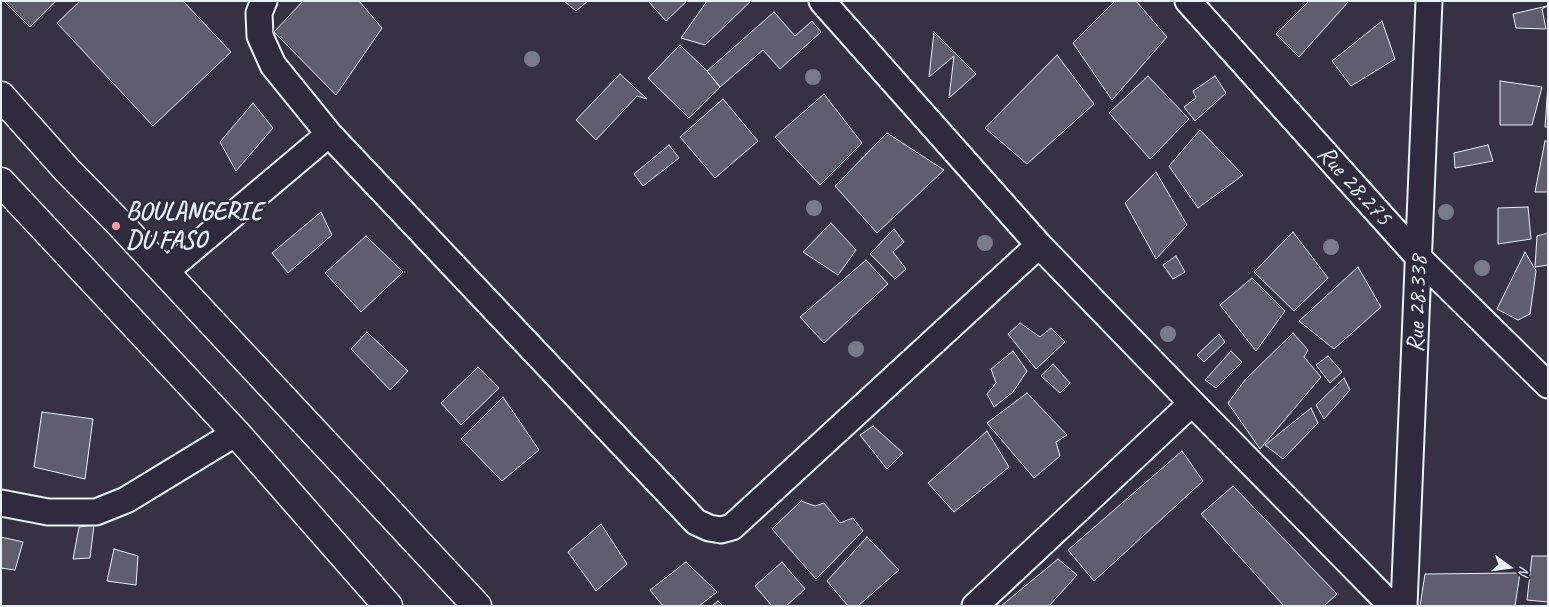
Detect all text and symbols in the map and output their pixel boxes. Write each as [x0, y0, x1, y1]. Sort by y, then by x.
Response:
street label: Rue 28.275 [1310, 140, 1398, 232]
place label: BOULANGERIE DU FASO [126, 197, 262, 256]
marker: BOULANGERIE DU FASO [110, 220, 122, 232]
street label: Rue 28.338 [1401, 255, 1435, 353]
north arrow [1484, 542, 1534, 592]
text: N [1515, 564, 1533, 577]

